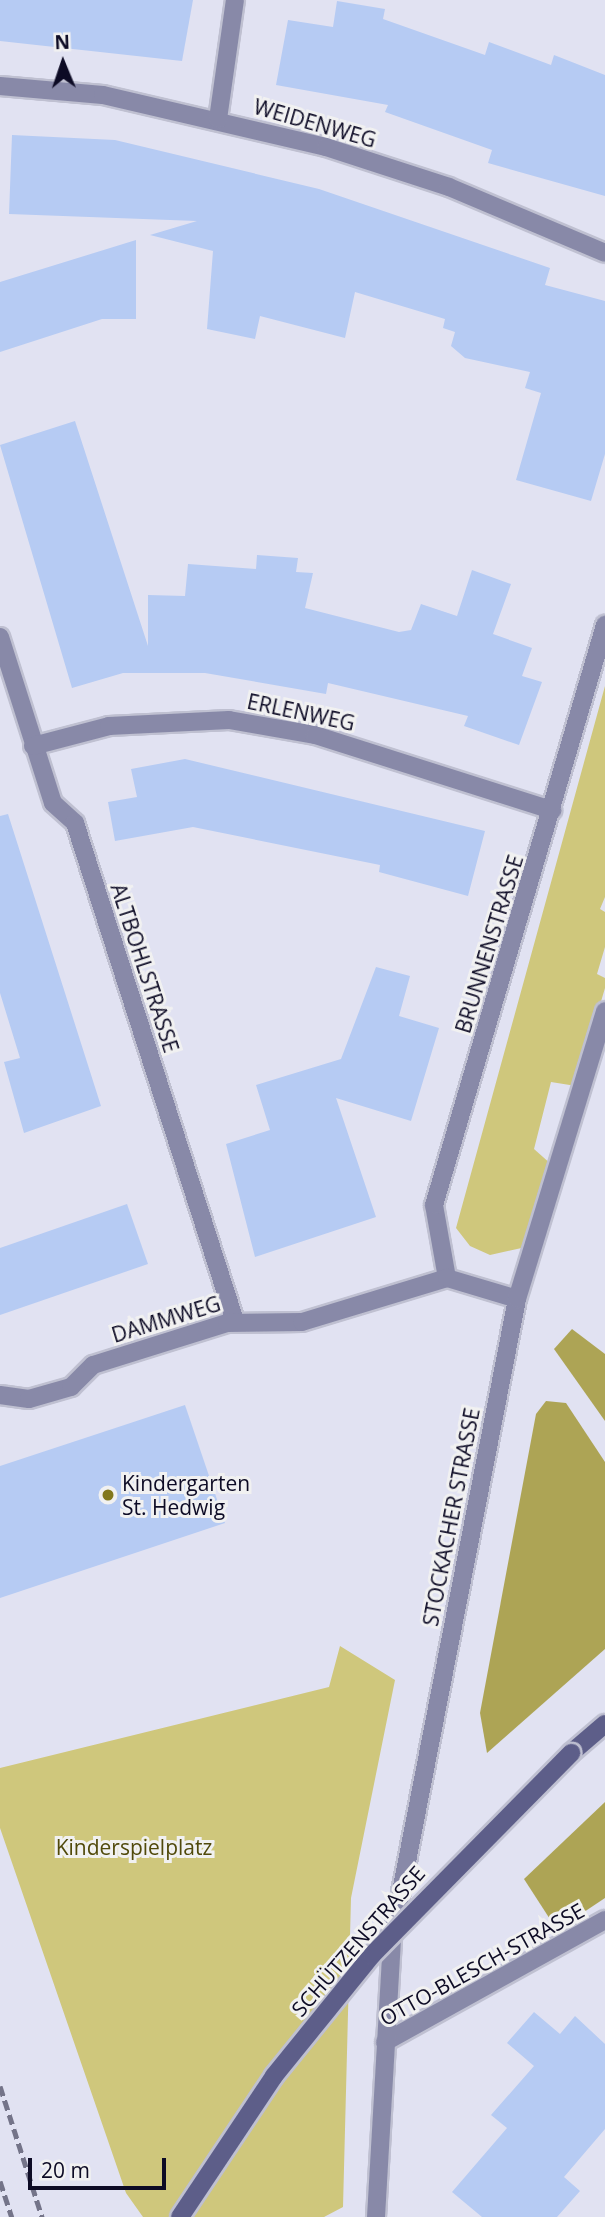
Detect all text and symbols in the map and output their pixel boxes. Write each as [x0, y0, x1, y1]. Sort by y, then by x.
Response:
north arrow [28, 28, 98, 98]
text: N [54, 29, 70, 55]
street label: WEIDENWEG [251, 94, 379, 152]
street label: ERLENWEG [245, 688, 357, 736]
street label: BRUNNENSTRASSE [450, 852, 528, 1036]
street label: ALTBOHLSTRASSE [106, 880, 184, 1056]
street label: DAMMWEG [108, 1290, 224, 1348]
street label: STOCKACHER STRASSE [417, 1406, 485, 1628]
place label: Kindergarten St. Hedwig [122, 1470, 250, 1520]
marker: Kindergarten St. Hedwig [100, 1487, 116, 1503]
park label: Kinderspielplatz [56, 1834, 212, 1860]
street label: SCHÜTZENSTRASSE [286, 1861, 430, 2021]
street label: OTTO-BLESCH-STRASSE [375, 1897, 589, 2031]
scale bar [32, 2144, 170, 2188]
text: 20 m [41, 2156, 90, 2184]

